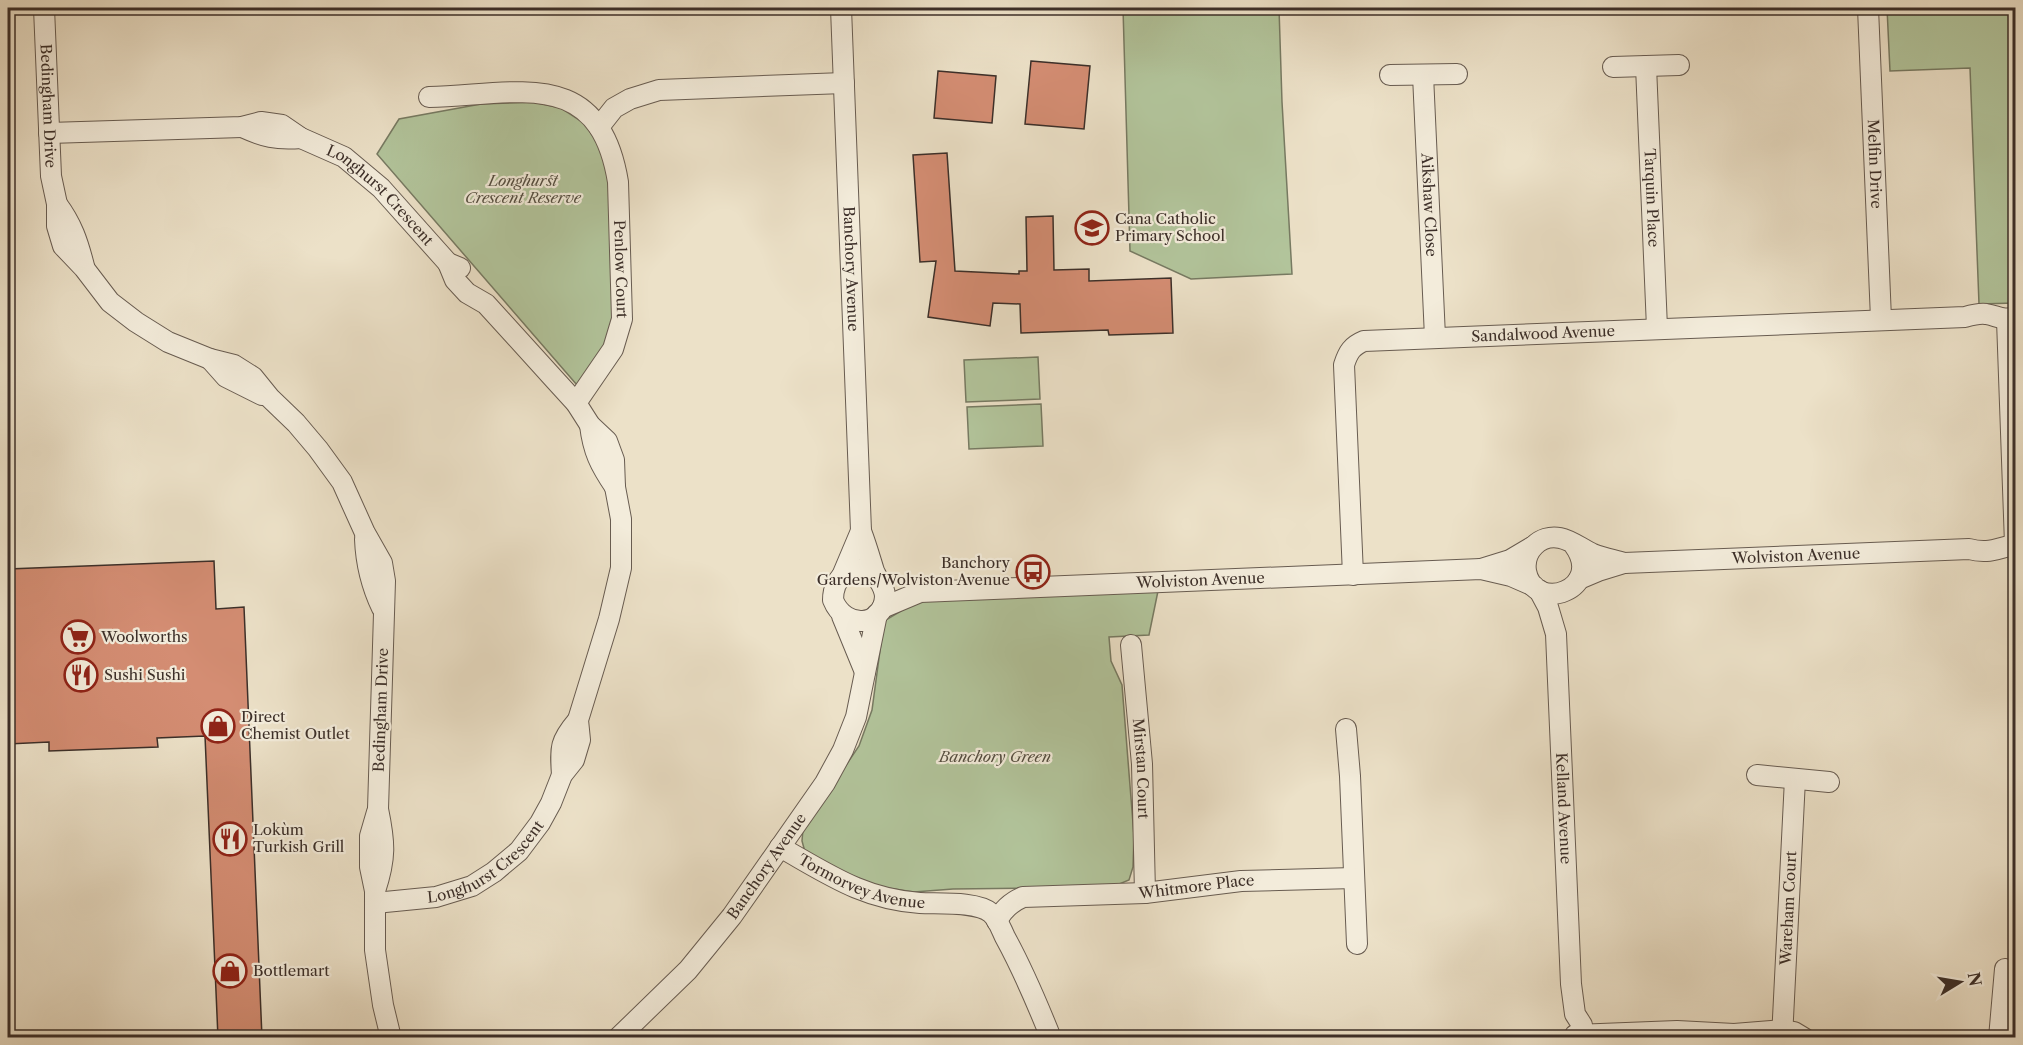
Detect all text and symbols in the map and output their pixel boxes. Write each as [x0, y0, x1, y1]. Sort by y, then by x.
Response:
street label: Bedingham Drive [37, 43, 61, 168]
street label: Melfin Drive [1864, 119, 1886, 209]
street label: Longhurst Crescent [324, 140, 438, 250]
street label: Tarquin Place [1640, 148, 1664, 248]
street label: Aikshaw Close [1418, 151, 1441, 257]
park label: Longhurst Crescent Reserve [465, 171, 582, 207]
street label: Banchory Avenue [840, 206, 863, 332]
place label: Cana Catholic Primary School [1115, 209, 1226, 245]
school or university icon: Cana Catholic Primary School [1074, 210, 1110, 246]
street label: Penlow Court [610, 220, 632, 319]
street label: Sandalwood Avenue [1471, 321, 1615, 346]
street label: Wolviston Avenue [1730, 543, 1861, 568]
place label: Banchory Gardens/Wolviston Avenue [817, 553, 1011, 589]
bus stop icon: Banchory Gardens/Wolviston Avenue [1015, 554, 1051, 590]
street label: Wolviston Avenue [1135, 568, 1265, 592]
supermarket icon: Woolworths [60, 619, 96, 655]
place label: Woolworths [100, 627, 188, 646]
street label: Bedingham Drive [369, 648, 392, 772]
restaurant icon: Sushi Sushi [63, 657, 99, 693]
place label: Sushi Sushi [104, 665, 186, 684]
place label: Direct Chemist Outlet [241, 707, 350, 743]
shop icon: Direct Chemist Outlet [200, 708, 236, 744]
street label: Mirstan Court [1129, 717, 1153, 820]
park label: Banchory Green [938, 747, 1051, 766]
street label: Kelland Avenue [1552, 752, 1576, 865]
street label: Banchory Avenue [723, 809, 810, 923]
street label: Longhurst Crescent [426, 816, 548, 907]
place label: Lokùm Turkish Grill [253, 820, 345, 856]
restaurant icon: Lokùm Turkish Grill [212, 821, 248, 857]
street label: Tormorvey Avenue [795, 850, 926, 912]
street label: Wareham Court [1776, 850, 1800, 967]
street label: Whitmore Place [1136, 871, 1254, 903]
north arrow [1930, 952, 1990, 1012]
shop icon: Bottlemart [212, 953, 248, 989]
place label: Bottlemart [253, 961, 330, 980]
text: N [1964, 970, 1986, 988]

